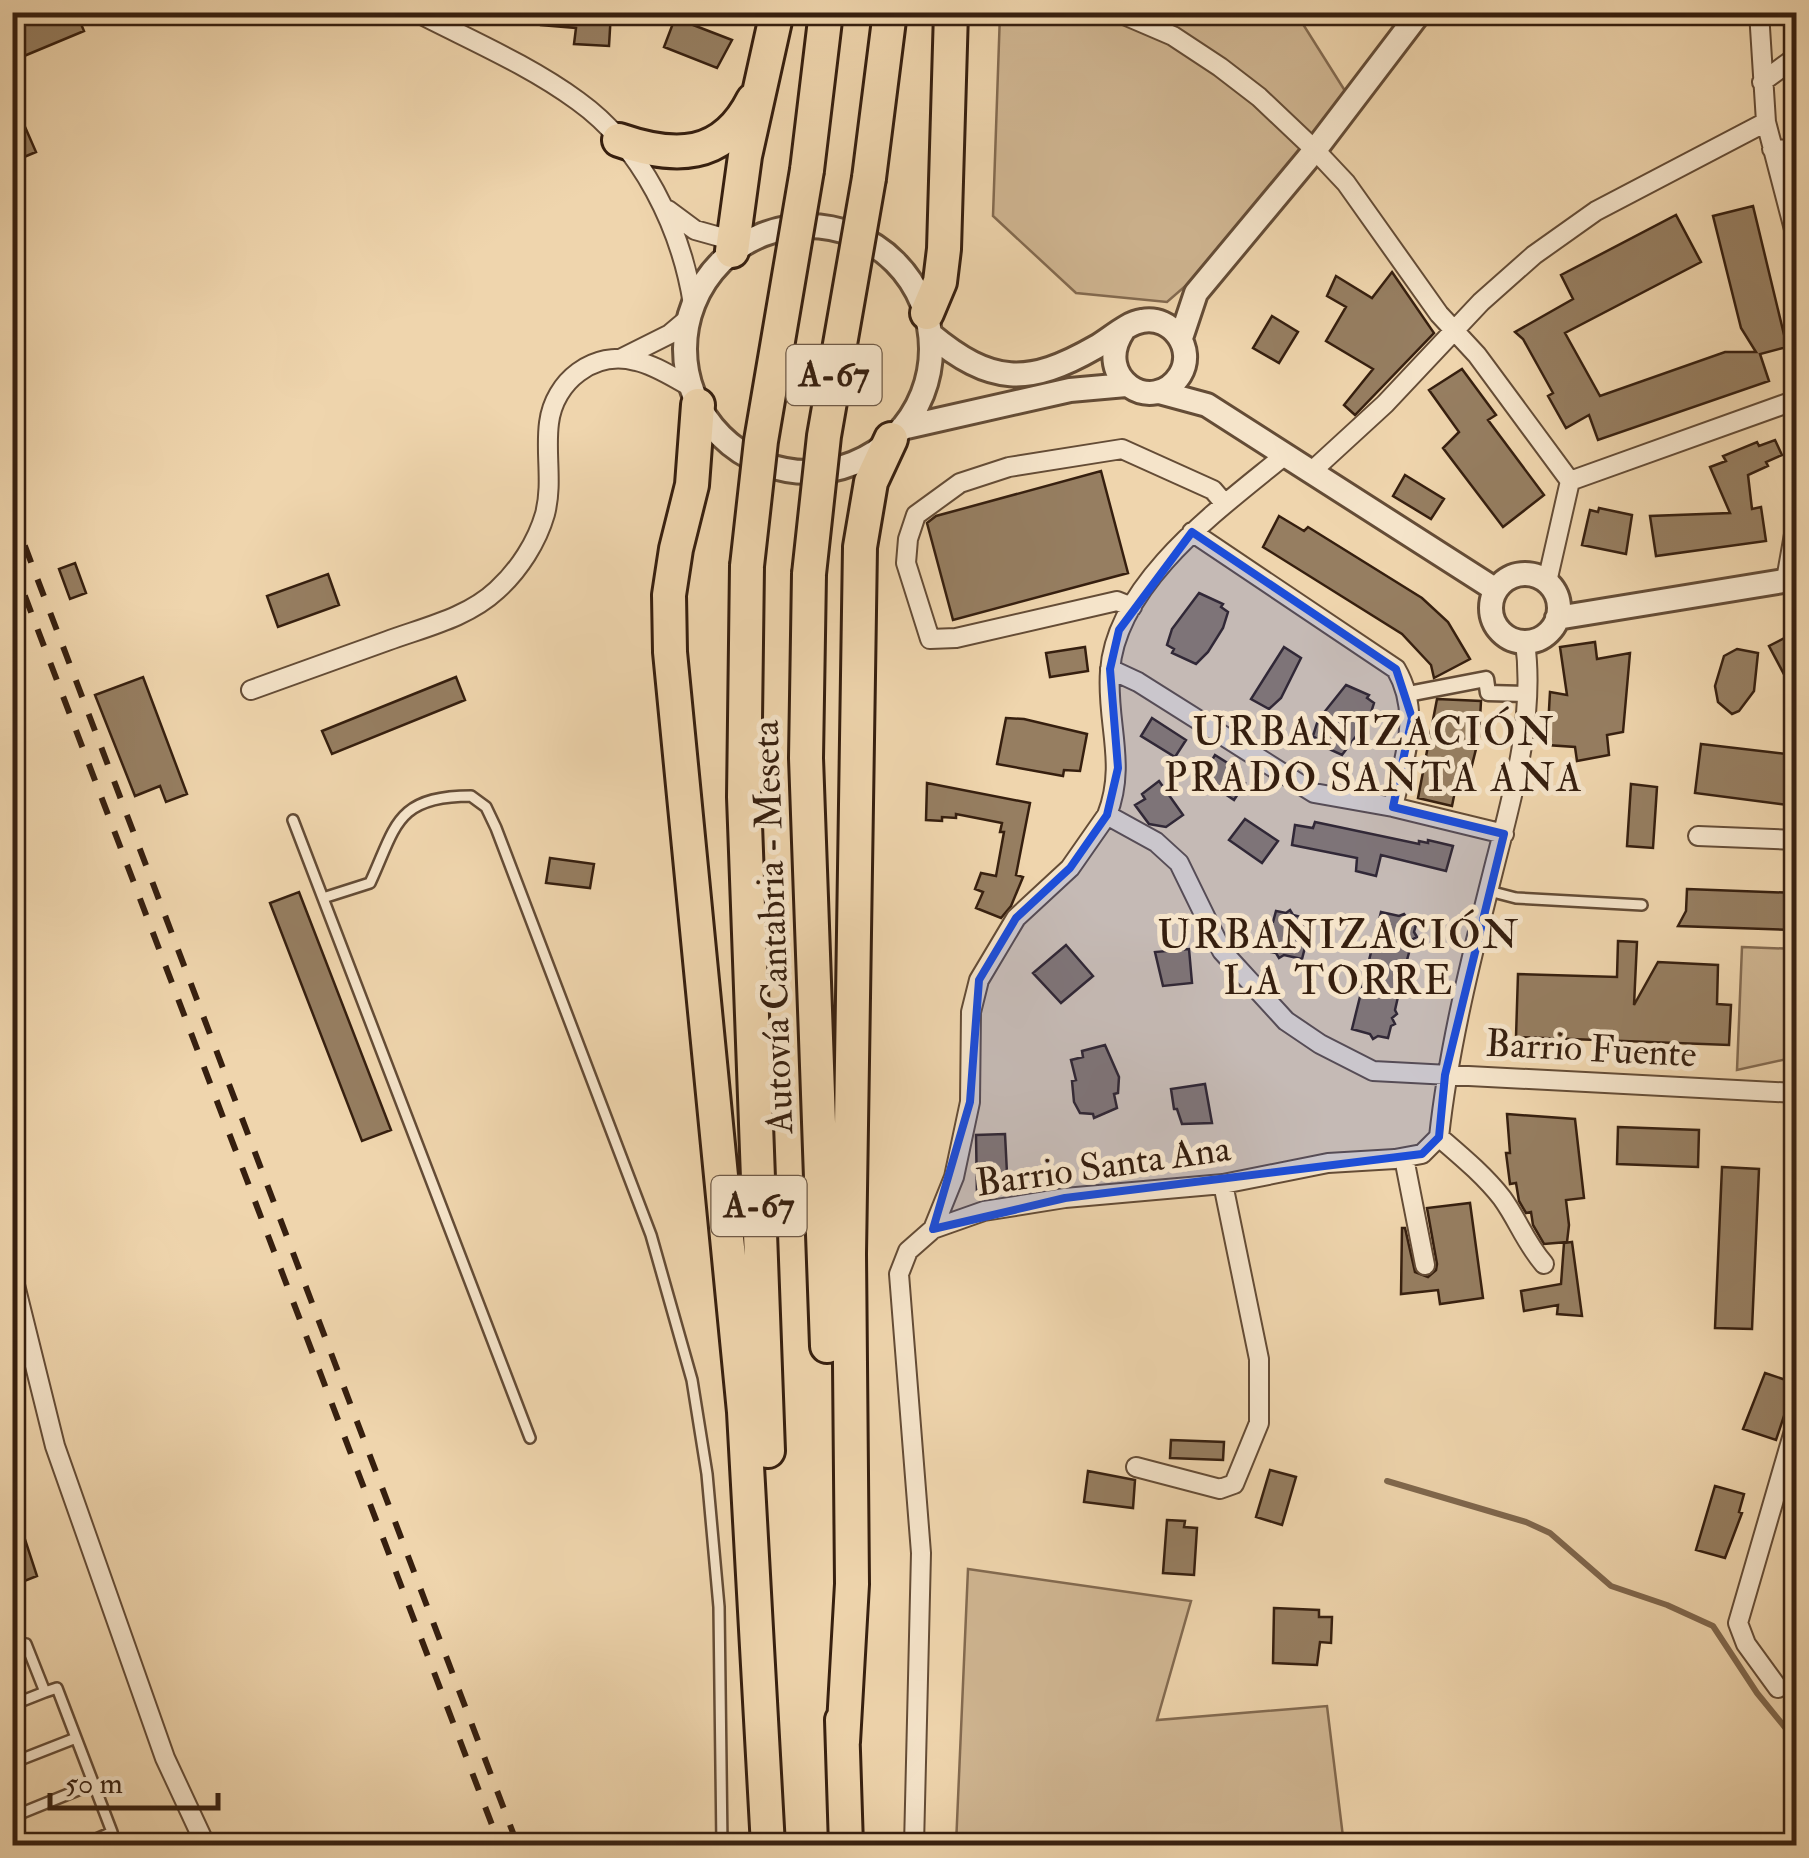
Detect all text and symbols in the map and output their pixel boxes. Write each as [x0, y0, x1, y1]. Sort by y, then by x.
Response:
road number: A-67 [786, 345, 882, 405]
district label: URBANIZACIÓN PRADO SANTA ANA [1164, 706, 1584, 804]
street label: Autovía Cantabria - Meseta [742, 719, 804, 1136]
district label: URBANIZACIÓN LA TORRE [1157, 909, 1521, 1007]
street label: Barrio Fuente [1484, 1020, 1698, 1078]
street label: Barrio Santa Ana [973, 1124, 1234, 1208]
road number: A-67 [712, 1176, 806, 1236]
scale bar [50, 1748, 218, 1810]
text: 50 m [65, 1765, 123, 1802]

